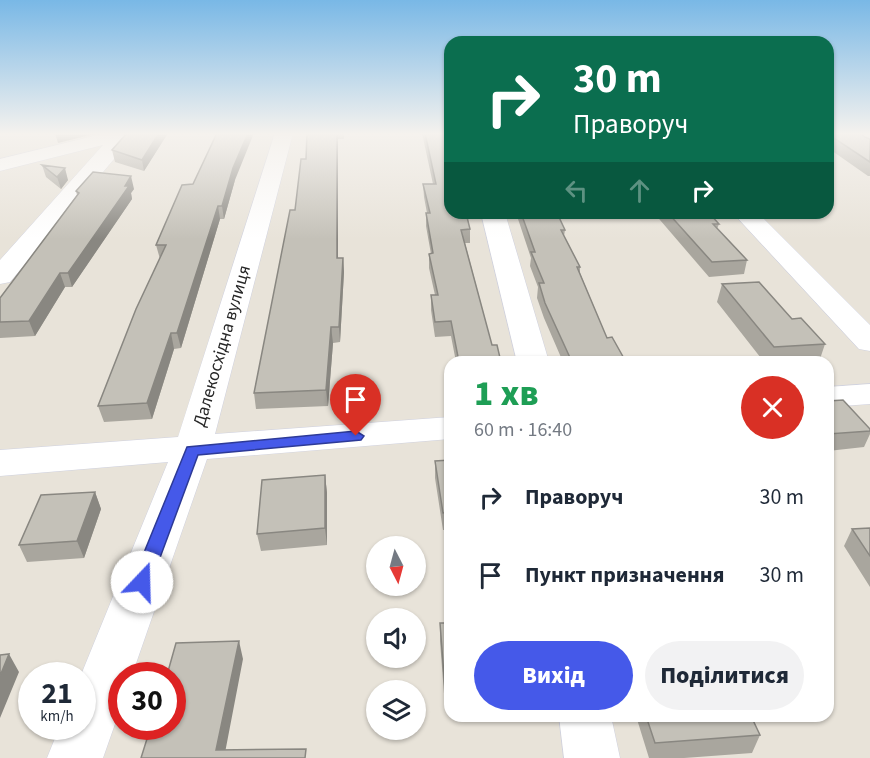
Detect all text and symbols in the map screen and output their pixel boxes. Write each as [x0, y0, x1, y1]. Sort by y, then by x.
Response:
text: 30 m [573, 49, 662, 109]
icon: right [474, 60, 552, 138]
text: Праворуч [573, 105, 688, 144]
icon: left [560, 174, 593, 207]
icon: ahead [623, 174, 656, 207]
icon: right [686, 174, 719, 207]
street label: Далекосхідна вулиця [187, 262, 257, 430]
text: 1 хв [474, 368, 539, 419]
pin [330, 374, 381, 436]
button: close [741, 376, 804, 439]
icon: arrive [339, 383, 372, 416]
text: 60 m · 16:40 [474, 416, 572, 444]
icon: right [474, 481, 507, 514]
text: Праворуч [525, 481, 623, 513]
text: 30 m [759, 481, 804, 513]
north arrow [366, 536, 426, 596]
map controls [366, 536, 426, 740]
position arrow [110, 550, 174, 614]
icon: arrive [474, 559, 507, 592]
text: Пункт призначення [525, 559, 725, 591]
text: 30 m [759, 559, 804, 591]
button: sound [366, 608, 426, 668]
button: Вихід [474, 641, 633, 710]
button: Поділитися [645, 641, 804, 710]
speed limit sign: 30 [108, 662, 186, 740]
text: 21 [41, 672, 73, 715]
button: layers [366, 680, 426, 740]
text: km/h [40, 706, 74, 727]

